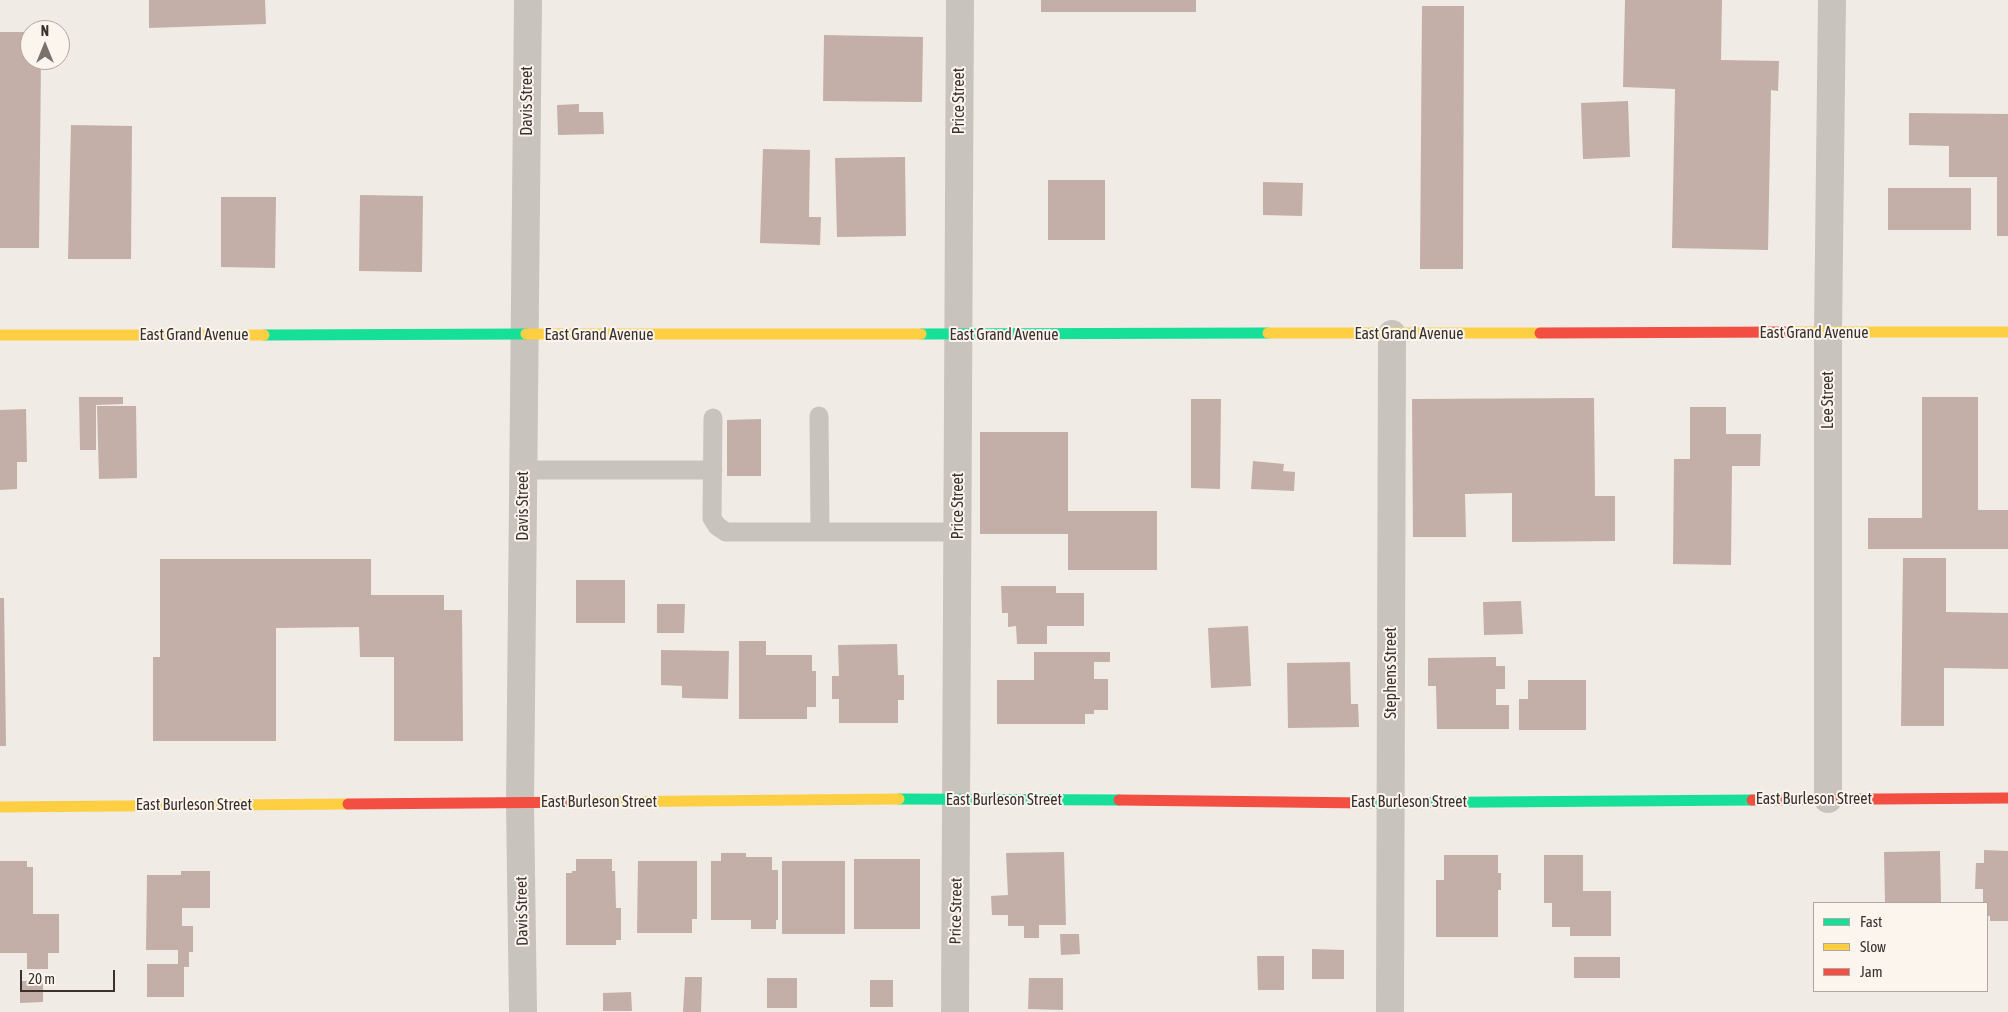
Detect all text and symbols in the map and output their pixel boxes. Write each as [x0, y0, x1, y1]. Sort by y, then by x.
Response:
north arrow [20, 20, 70, 70]
text: N [41, 23, 49, 39]
street label: Davis Street [517, 66, 537, 136]
street label: Price Street [949, 68, 969, 134]
street label: East Grand Avenue [1760, 323, 1868, 343]
street label: East Grand Avenue [1355, 324, 1463, 344]
street label: East Grand Avenue [140, 325, 248, 345]
street label: East Grand Avenue [545, 325, 653, 345]
street label: East Grand Avenue [950, 325, 1058, 345]
street label: Lee Street [1818, 371, 1838, 429]
street label: Davis Street [513, 471, 533, 541]
street label: Price Street [948, 473, 968, 539]
street label: Stephens Street [1381, 627, 1401, 719]
street label: East Burleson Street [1756, 789, 1872, 809]
street label: East Burleson Street [946, 790, 1062, 810]
street label: East Burleson Street [541, 792, 657, 812]
street label: East Burleson Street [1351, 792, 1467, 812]
street label: East Burleson Street [136, 795, 252, 815]
street label: Davis Street [512, 876, 532, 946]
street label: Price Street [946, 877, 966, 945]
legend [1813, 902, 1988, 992]
text: Fast [1860, 913, 1882, 930]
text: Slow [1860, 938, 1886, 955]
scale bar [22, 960, 118, 992]
text: Jam [1860, 963, 1883, 980]
text: 20 m [28, 970, 55, 987]

